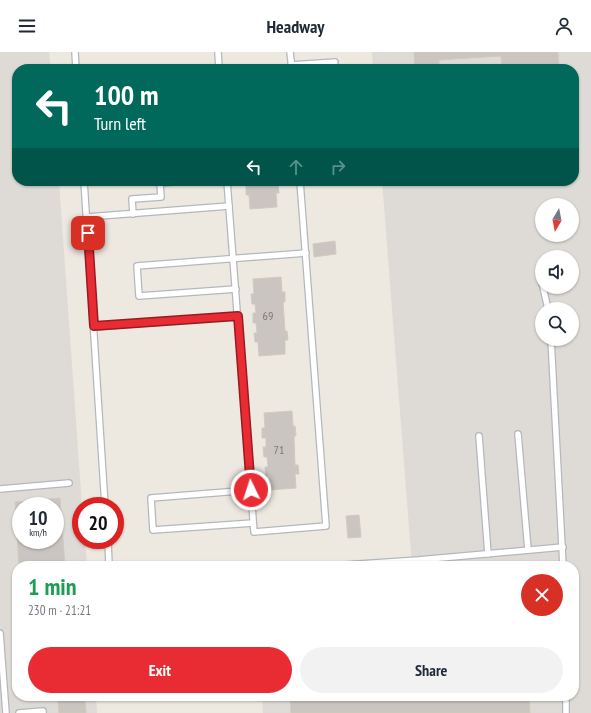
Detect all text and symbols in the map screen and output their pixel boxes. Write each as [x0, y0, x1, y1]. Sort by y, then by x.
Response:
icon: menu [16, 15, 38, 37]
text: Headway [266, 15, 325, 38]
icon: person [553, 15, 575, 37]
text: 100 m [94, 76, 158, 113]
icon: left [28, 80, 80, 132]
text: Turn left [94, 112, 146, 135]
icon: left [243, 156, 265, 178]
icon: ahead [285, 156, 307, 178]
icon: right [327, 156, 349, 178]
north arrow [535, 198, 579, 242]
map controls [535, 198, 579, 346]
pin [71, 216, 105, 250]
icon: arrive [77, 222, 99, 244]
button: sound [535, 250, 579, 294]
button: search [535, 302, 579, 346]
house number: 69 [263, 308, 273, 323]
house number: 71 [274, 442, 284, 457]
position arrow [230, 469, 272, 511]
speed limit sign: 20 [72, 497, 124, 549]
text: 10 [28, 505, 48, 531]
text: km/h [29, 526, 47, 539]
text: 1 min [28, 571, 76, 602]
button: close [521, 574, 563, 616]
text: 230 m · 21:21 [28, 602, 91, 619]
button: Exit [28, 647, 292, 693]
button: Share [300, 647, 563, 693]

